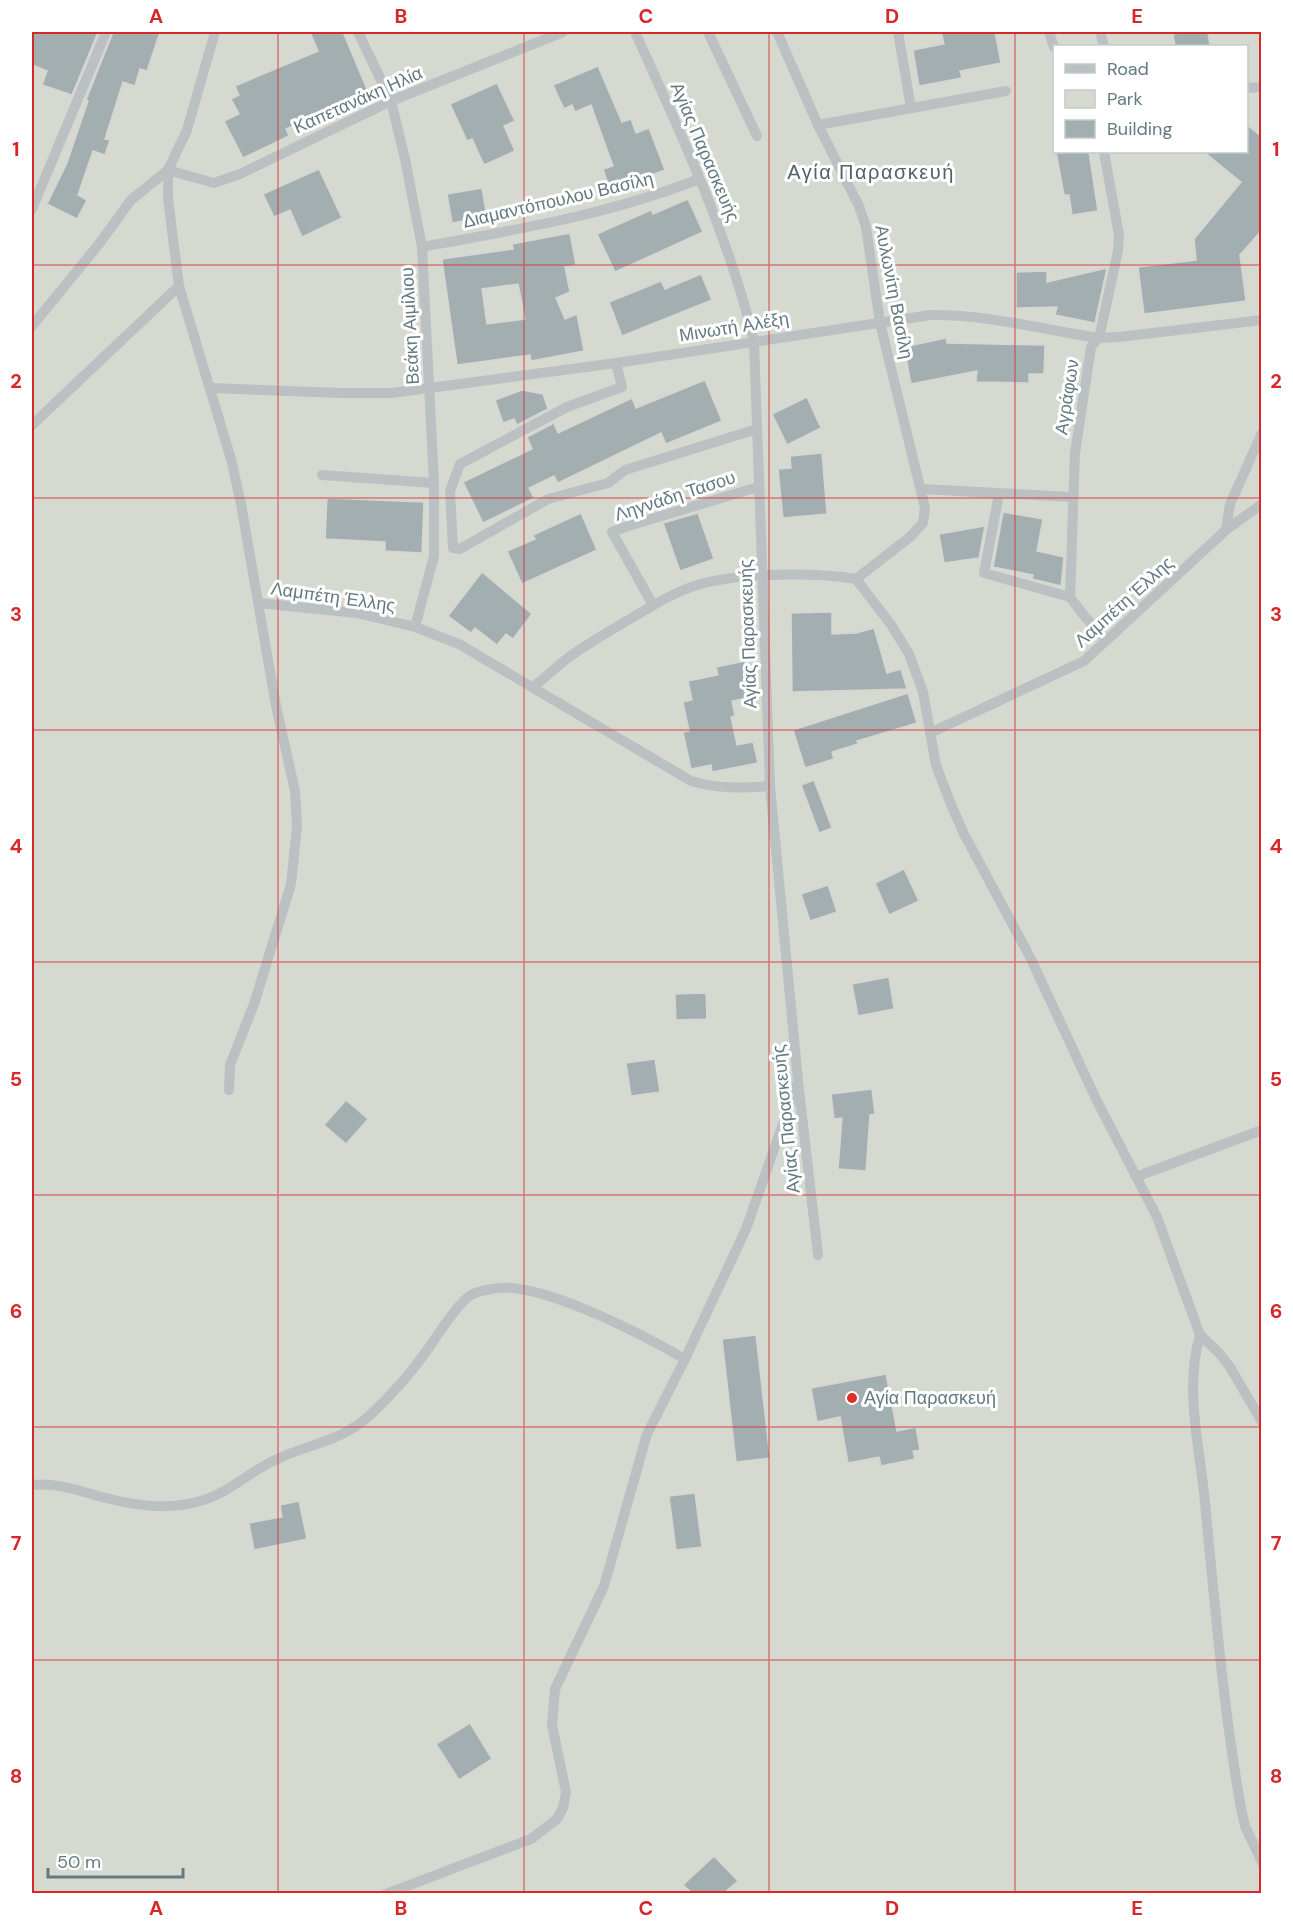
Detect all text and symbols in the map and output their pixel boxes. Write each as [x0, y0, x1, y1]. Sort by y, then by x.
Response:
text: A [149, 3, 163, 29]
text: B [395, 3, 407, 29]
text: C [639, 3, 653, 29]
text: D [885, 3, 899, 29]
text: E [1131, 3, 1143, 29]
legend [1053, 45, 1248, 153]
text: Road [1107, 57, 1149, 81]
street label: Καπετανάκη Ηλία [290, 61, 426, 139]
street label: Αγίας Παρασκευής [665, 79, 745, 226]
text: Park [1107, 87, 1143, 111]
text: Building [1107, 117, 1172, 141]
text: 1 [12, 136, 20, 162]
text: 1 [1272, 136, 1280, 162]
district label: Αγία Παρασκευή [787, 159, 955, 185]
street label: Διαμαντόπουλου Βασίλη [460, 166, 656, 234]
street label: Αυλωνίτη Βασίλη [869, 223, 919, 361]
street label: Βεάκη Αιμίλιου [395, 267, 425, 385]
street label: Μινωτή Αλέξη [677, 306, 791, 348]
street label: Αγράφων [1049, 358, 1085, 436]
text: 2 [10, 368, 22, 394]
text: 2 [1270, 368, 1282, 394]
street label: Ληγνάδη Τασου [612, 465, 738, 527]
street label: Λαμπέτη Έλλης [1069, 551, 1179, 653]
street label: Αγίας Παρασκευής [733, 559, 763, 709]
street label: Λαμπέτη Έλλης [269, 576, 397, 618]
text: 3 [10, 601, 22, 627]
text: 3 [1270, 601, 1282, 627]
text: 4 [10, 833, 23, 859]
text: 4 [1270, 833, 1283, 859]
street label: Αγίας Παρασκευής [766, 1043, 806, 1194]
text: 5 [10, 1066, 22, 1092]
text: 5 [1270, 1066, 1282, 1092]
text: 6 [10, 1298, 22, 1324]
text: 6 [1270, 1298, 1282, 1324]
place label: Αγία Παρασκευή [864, 1386, 996, 1410]
marker: Αγία Παρασκευή [845, 1391, 859, 1405]
text: 7 [11, 1530, 22, 1556]
text: 7 [1271, 1530, 1282, 1556]
text: 8 [10, 1763, 22, 1789]
text: 8 [1270, 1763, 1282, 1789]
scale bar [48, 1841, 183, 1879]
text: 50 m [57, 1850, 101, 1874]
text: A [149, 1895, 163, 1921]
text: B [395, 1895, 407, 1921]
text: C [639, 1895, 653, 1921]
text: D [885, 1895, 899, 1921]
text: E [1131, 1895, 1143, 1921]

